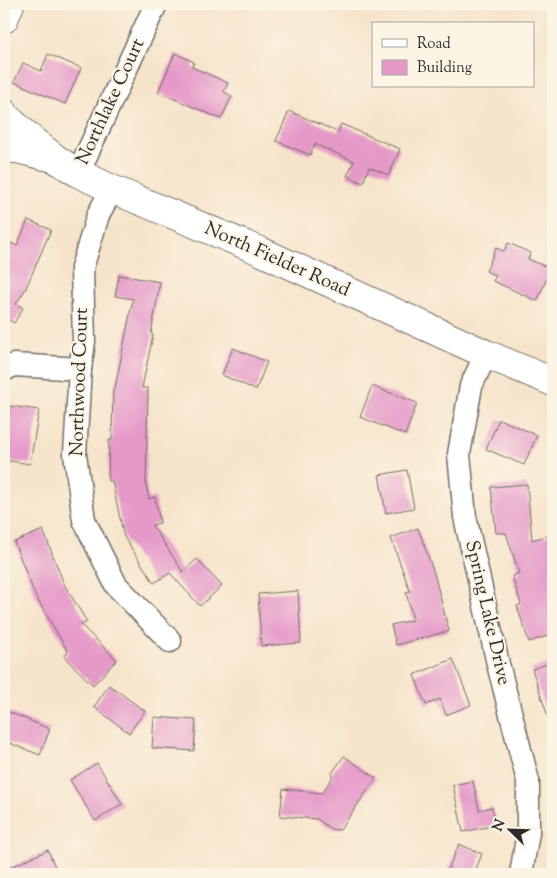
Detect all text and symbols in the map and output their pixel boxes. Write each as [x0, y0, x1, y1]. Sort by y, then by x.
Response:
legend [372, 22, 534, 88]
street label: Northlake Court [70, 34, 152, 170]
text: Road [417, 34, 451, 55]
text: Building [417, 58, 472, 79]
street label: North Fielder Road [200, 216, 354, 304]
street label: Northwood Court [64, 307, 96, 457]
street label: Spring Lake Drive [457, 538, 517, 688]
north arrow [484, 806, 534, 856]
text: N [488, 817, 511, 835]

